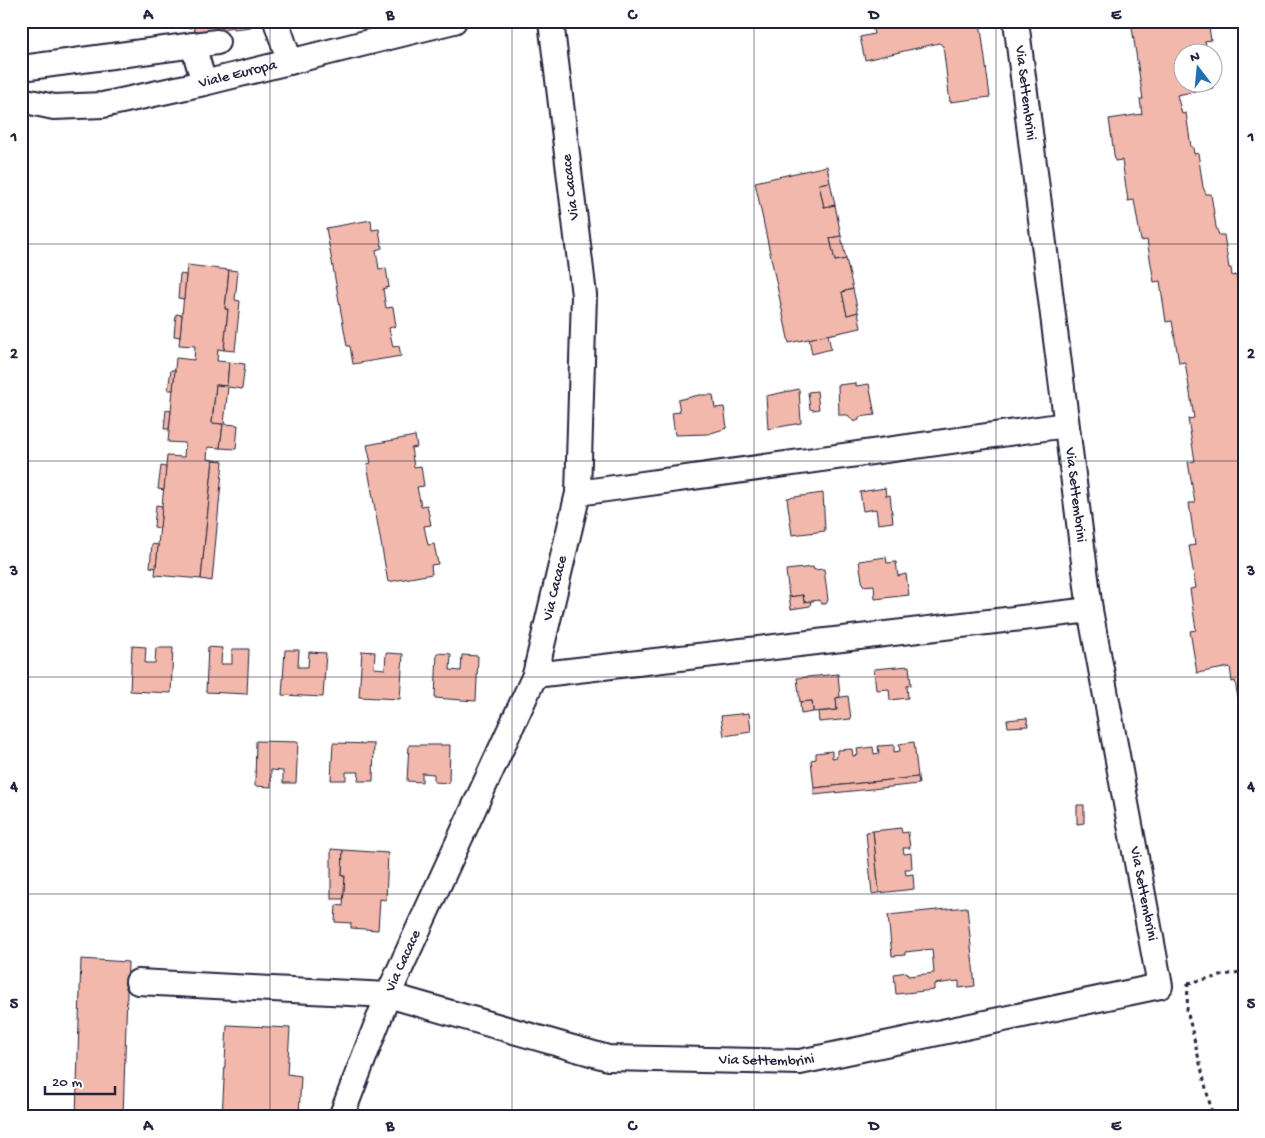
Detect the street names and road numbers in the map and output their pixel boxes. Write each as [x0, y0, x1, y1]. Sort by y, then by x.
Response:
street label: Via Settembrini [1010, 43, 1040, 142]
street label: Viale Europa [196, 56, 279, 93]
street label: Via Cacace [558, 153, 584, 222]
street label: Via Settembrini [1060, 445, 1090, 544]
street label: Via Cacace [539, 554, 572, 624]
street label: Via Settembrini [1125, 844, 1161, 943]
street label: Via Cacace [381, 927, 426, 996]
street label: Via Settembrini [718, 1050, 816, 1071]

